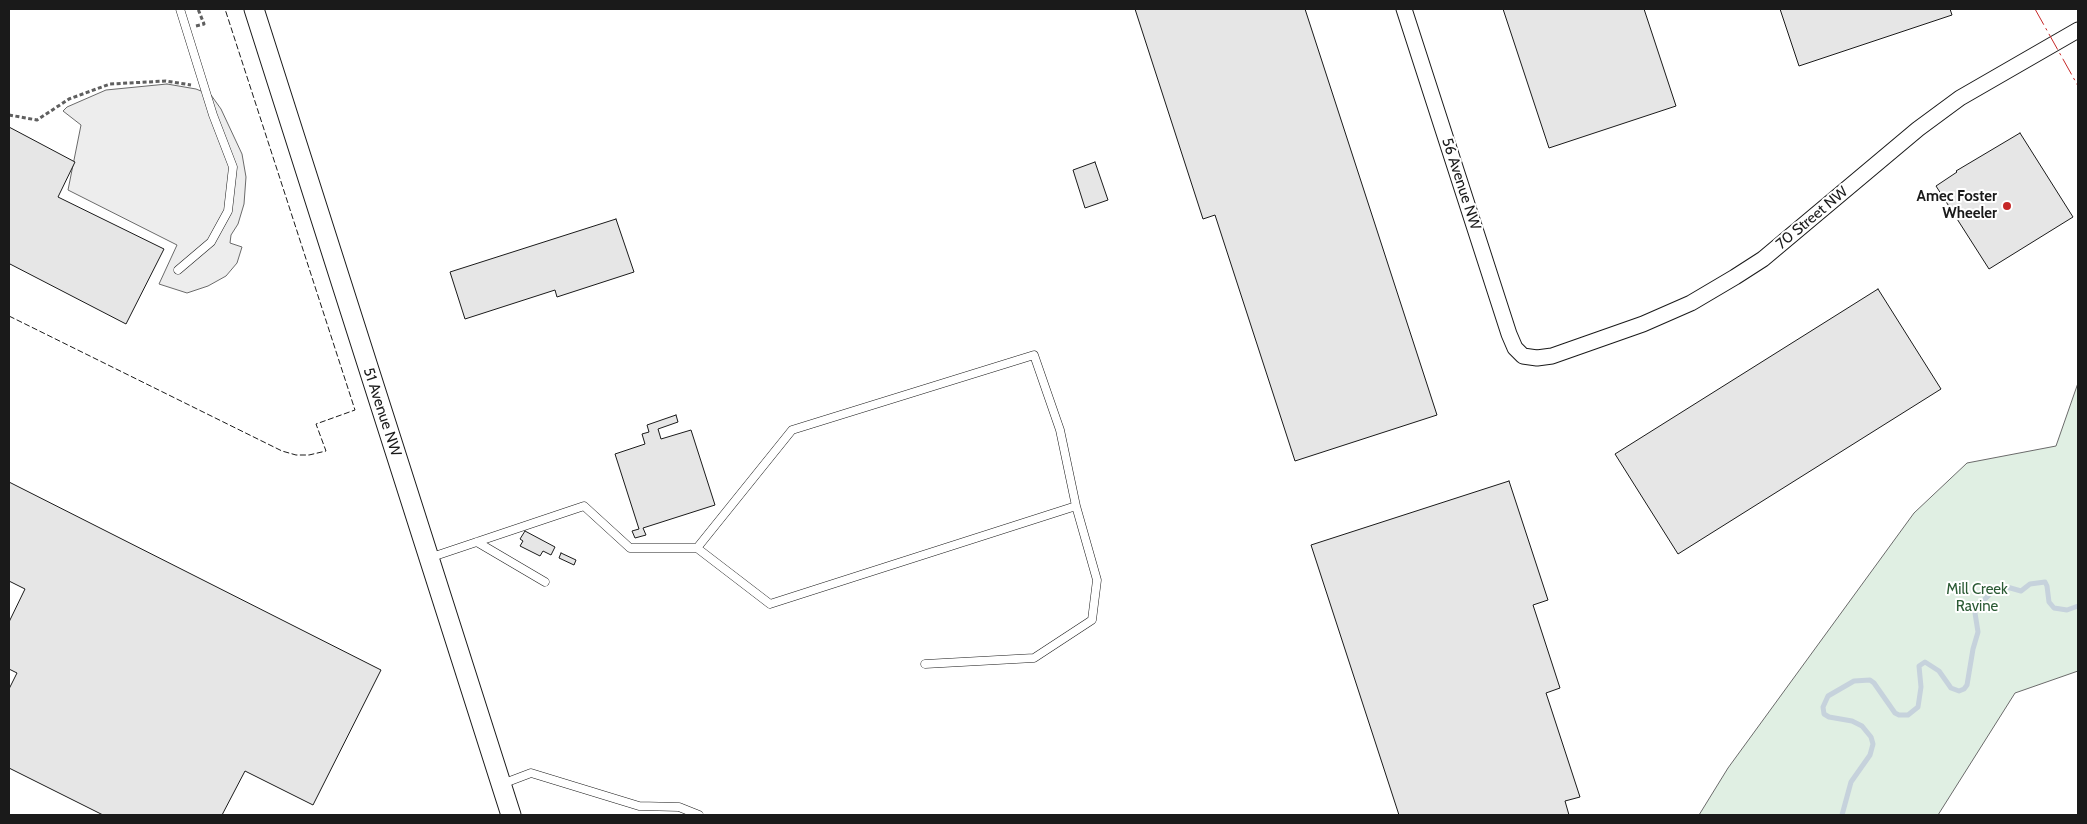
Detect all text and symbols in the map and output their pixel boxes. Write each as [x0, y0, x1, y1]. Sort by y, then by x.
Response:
street label: 56 Avenue NW [1438, 136, 1484, 232]
street label: 70 Street NW [1773, 183, 1851, 253]
place label: Amec Foster Wheeler [1917, 188, 1997, 223]
marker: Amec Foster Wheeler [2001, 200, 2013, 212]
street label: 51 Avenue NW [359, 365, 405, 459]
park label: Mill Creek Ravine [1946, 581, 2008, 616]

